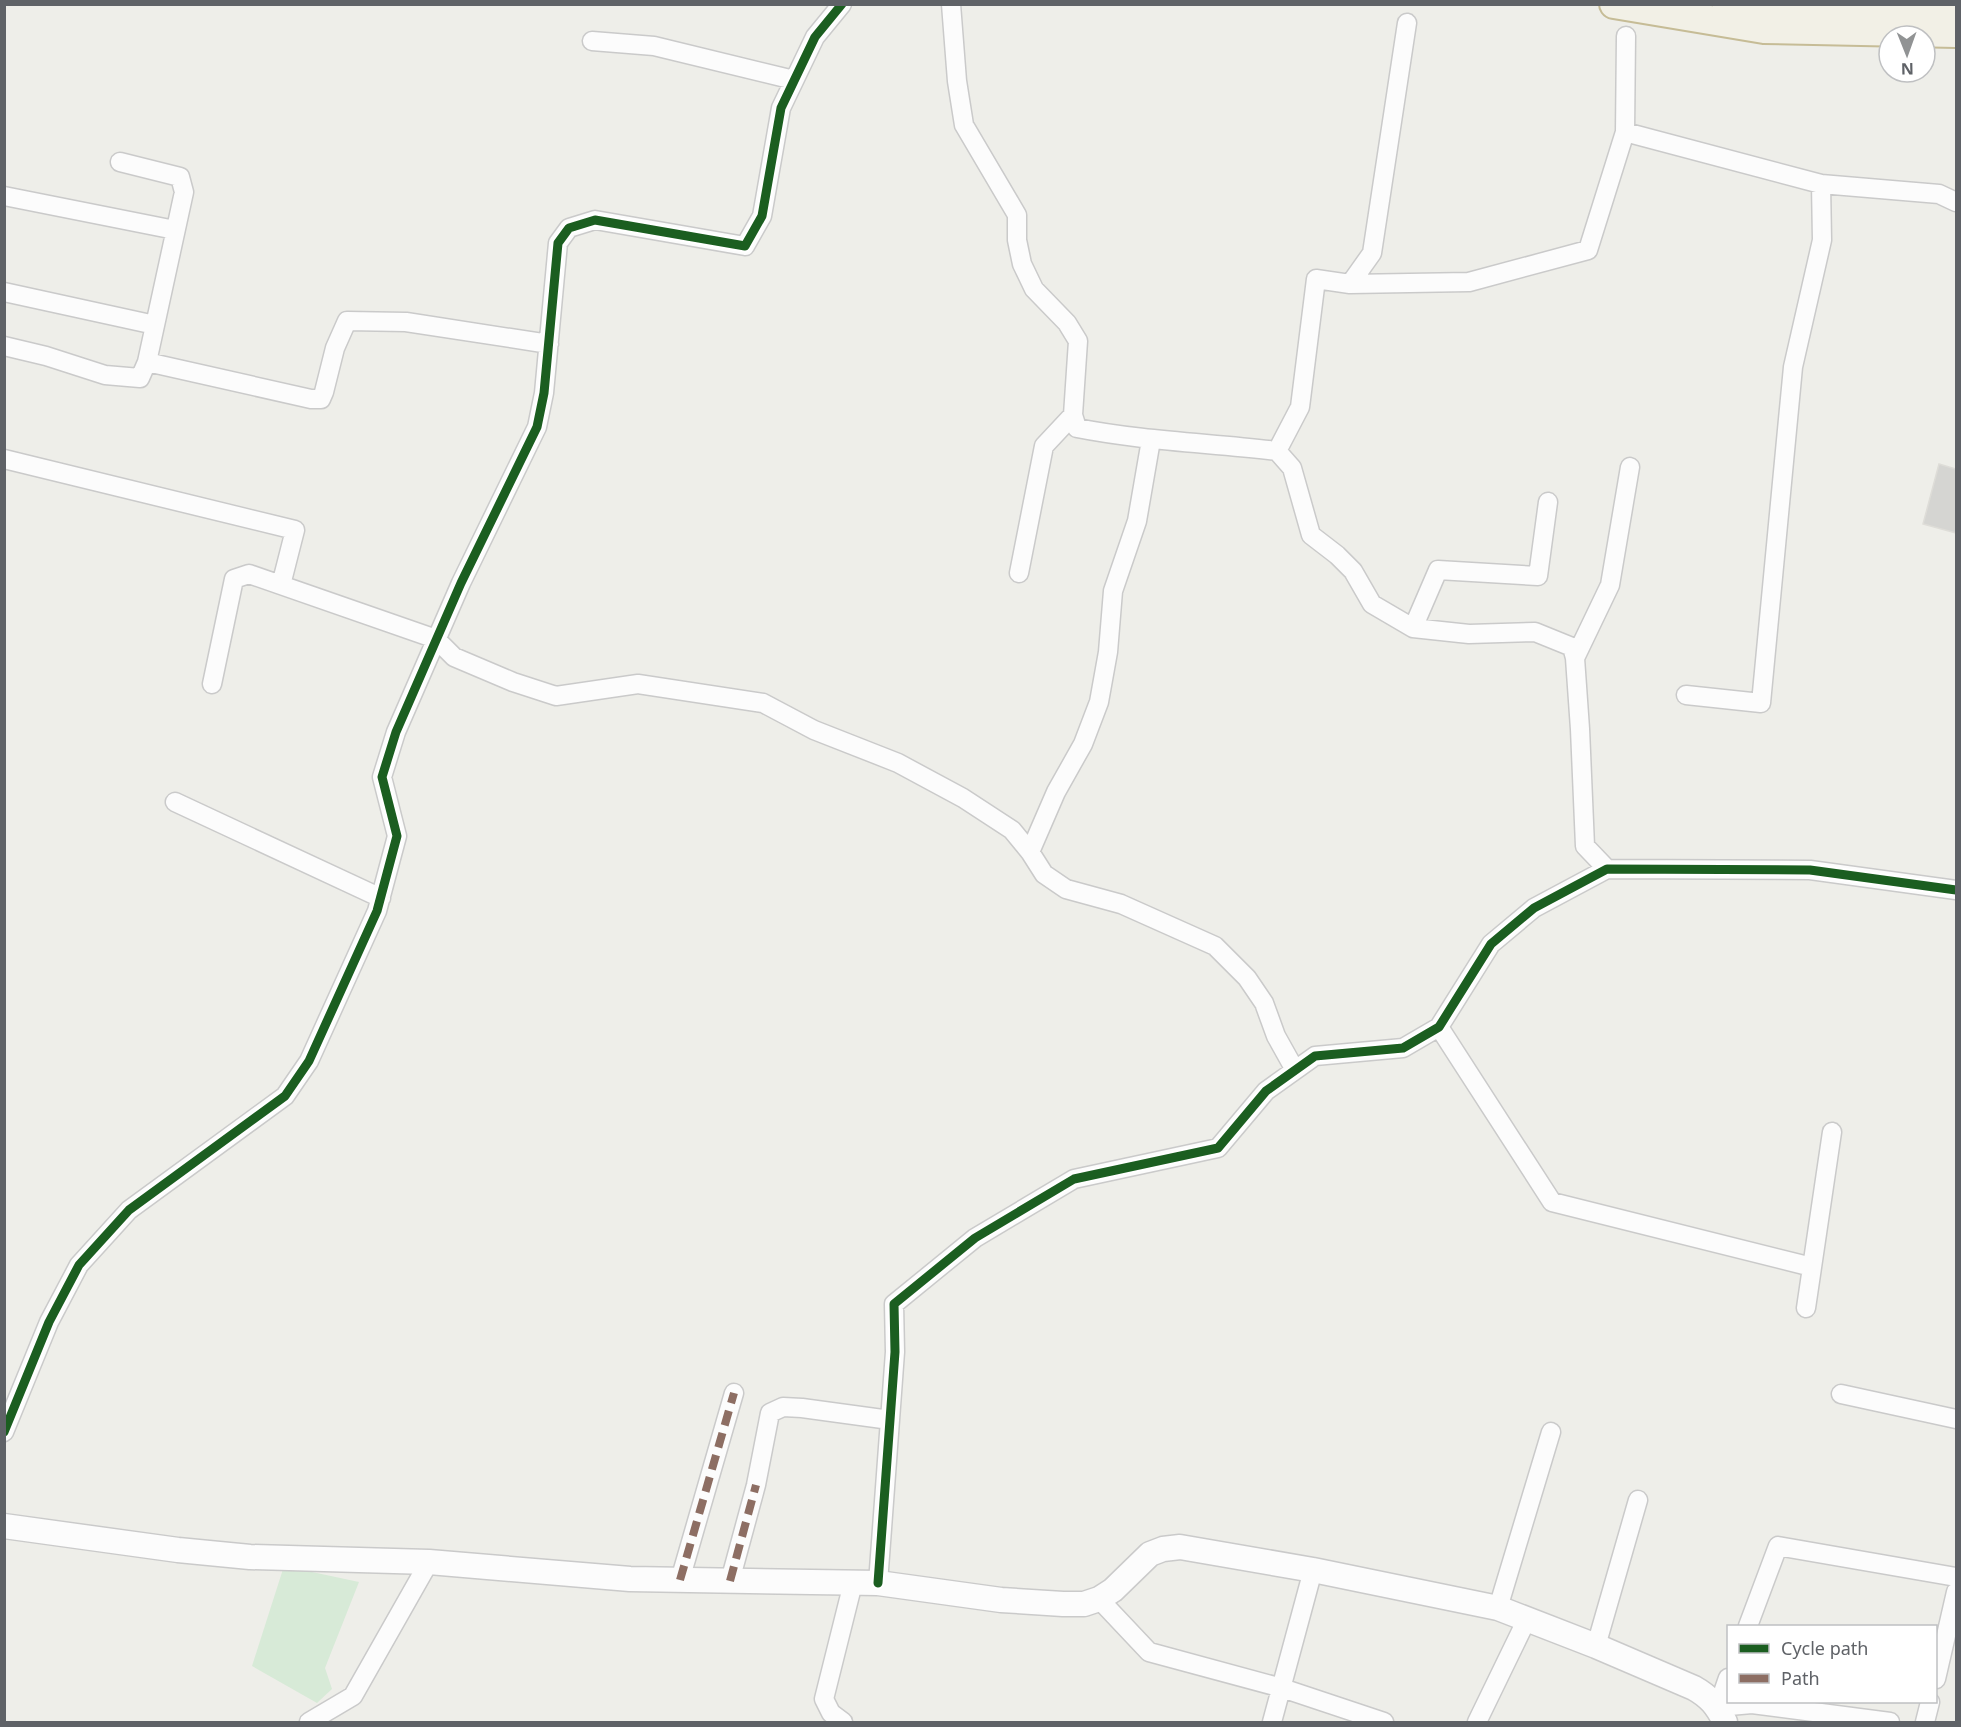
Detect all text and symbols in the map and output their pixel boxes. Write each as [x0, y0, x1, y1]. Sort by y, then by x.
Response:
north arrow [1877, 24, 1937, 84]
text: N [1901, 58, 1914, 80]
legend [1727, 1625, 1937, 1703]
text: Cycle path [1781, 1636, 1868, 1660]
text: Path [1781, 1666, 1820, 1690]

